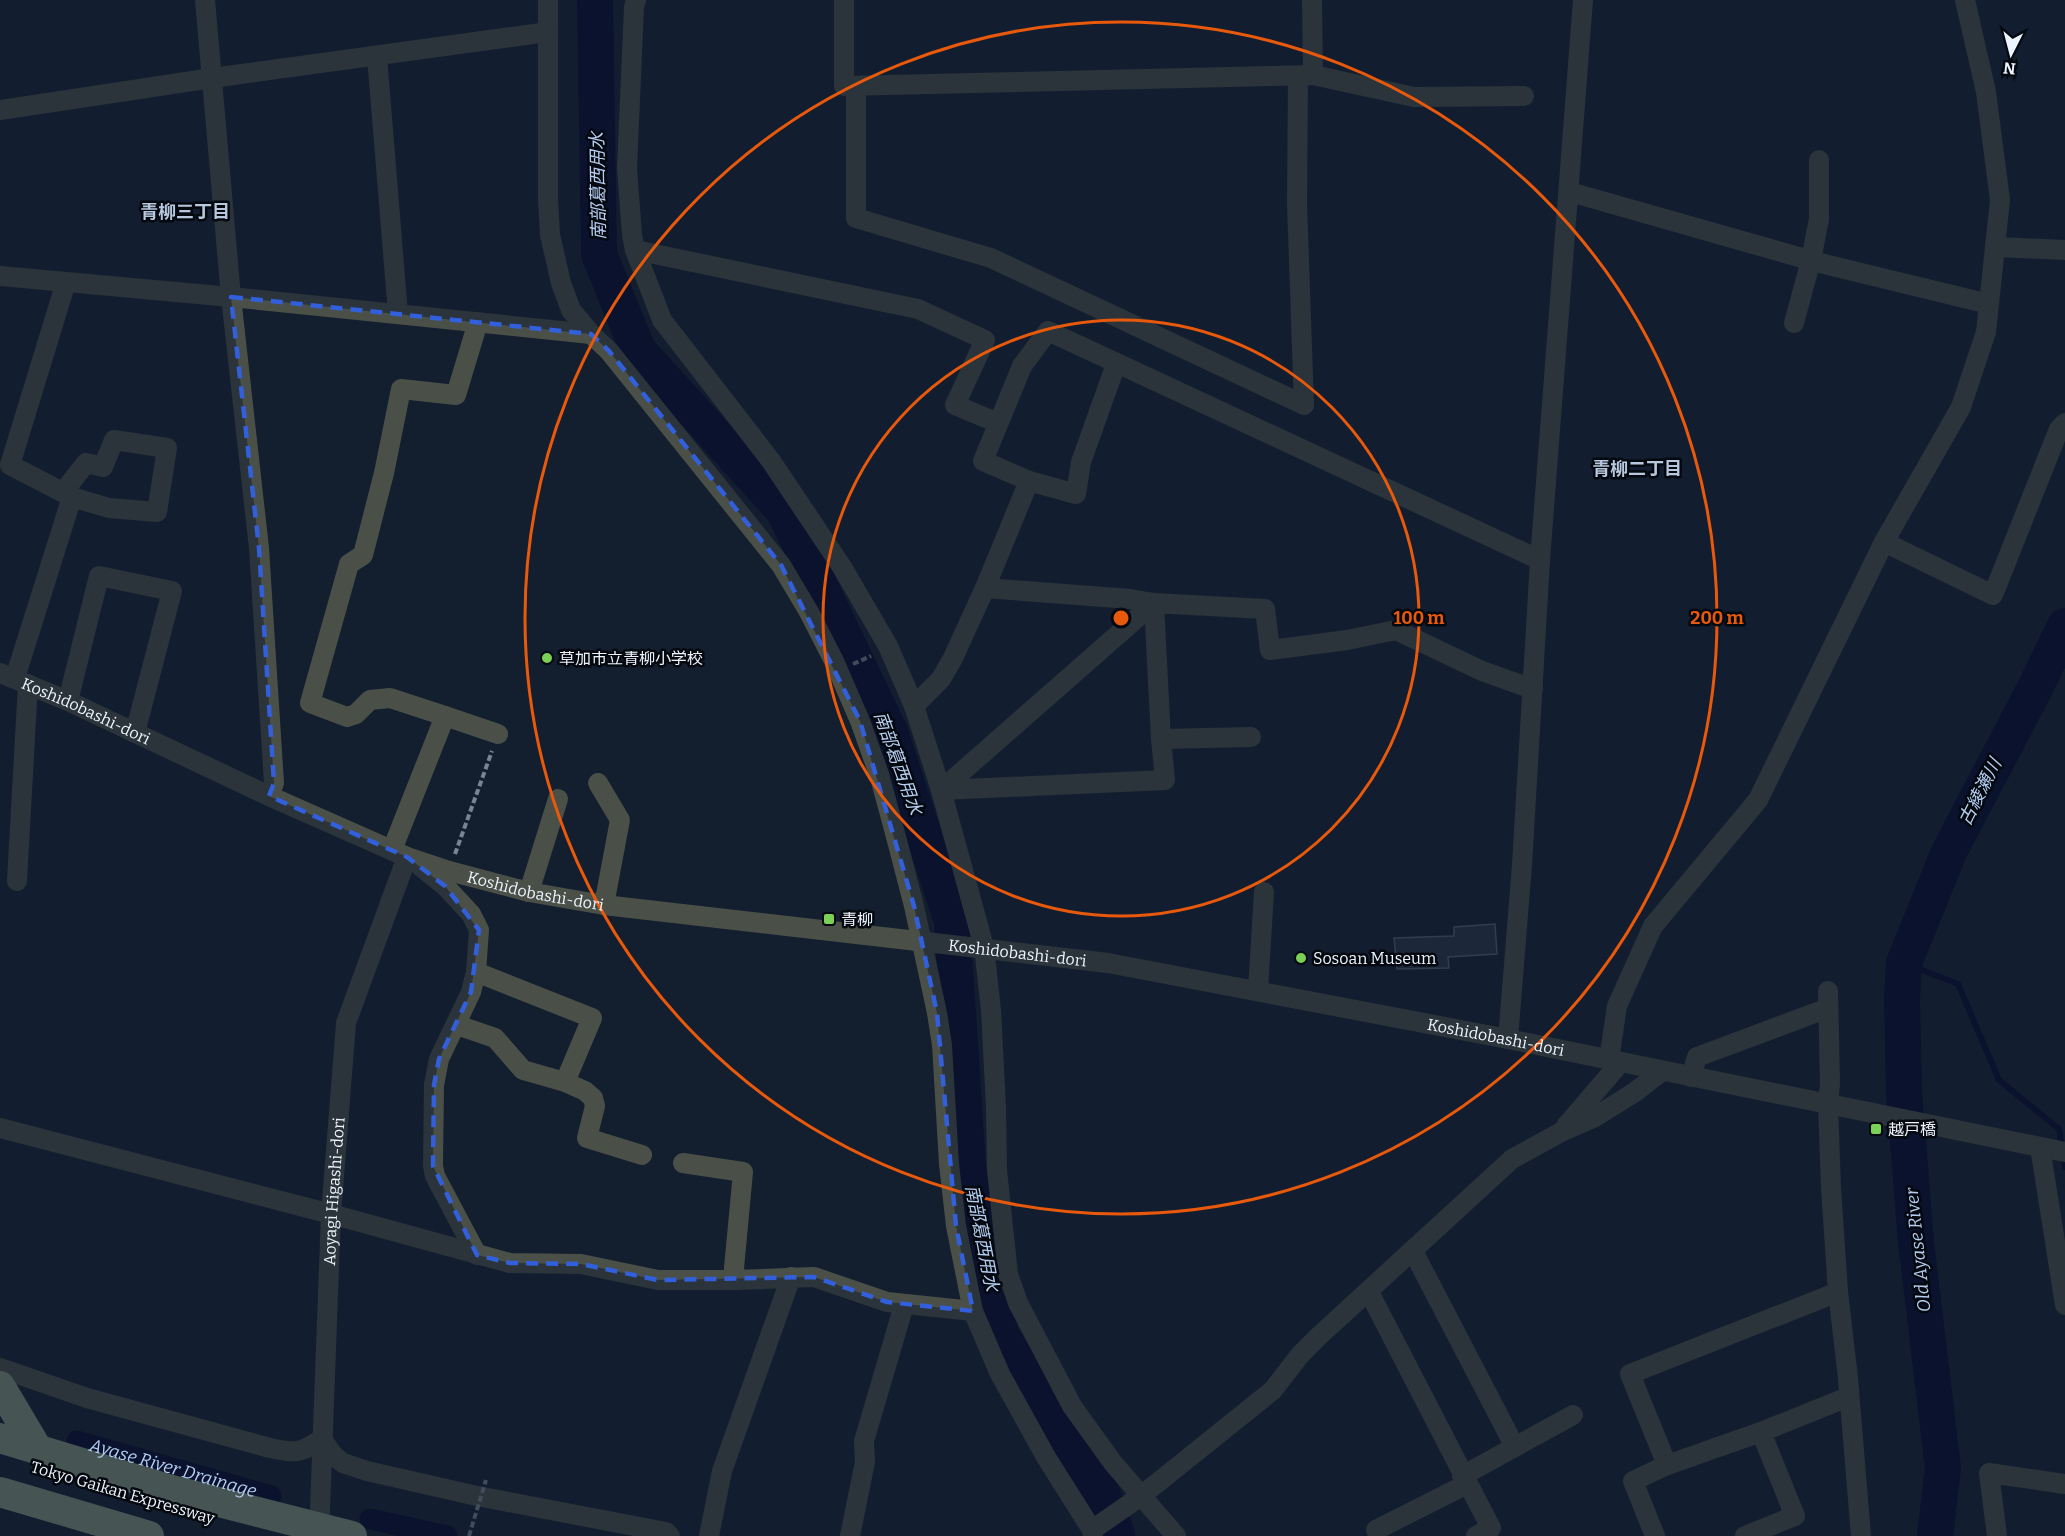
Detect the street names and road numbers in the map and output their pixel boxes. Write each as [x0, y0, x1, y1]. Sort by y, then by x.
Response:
street label: Koshidobashi-dori [19, 674, 153, 749]
street label: Koshidobashi-dori [465, 867, 605, 915]
street label: Koshidobashi-dori [947, 936, 1088, 970]
street label: Koshidobashi-dori [1426, 1015, 1566, 1060]
street label: Aoyagi Higashi-dori [320, 1116, 349, 1266]
street label: Tokyo Gaikan Expressway [29, 1457, 218, 1528]

